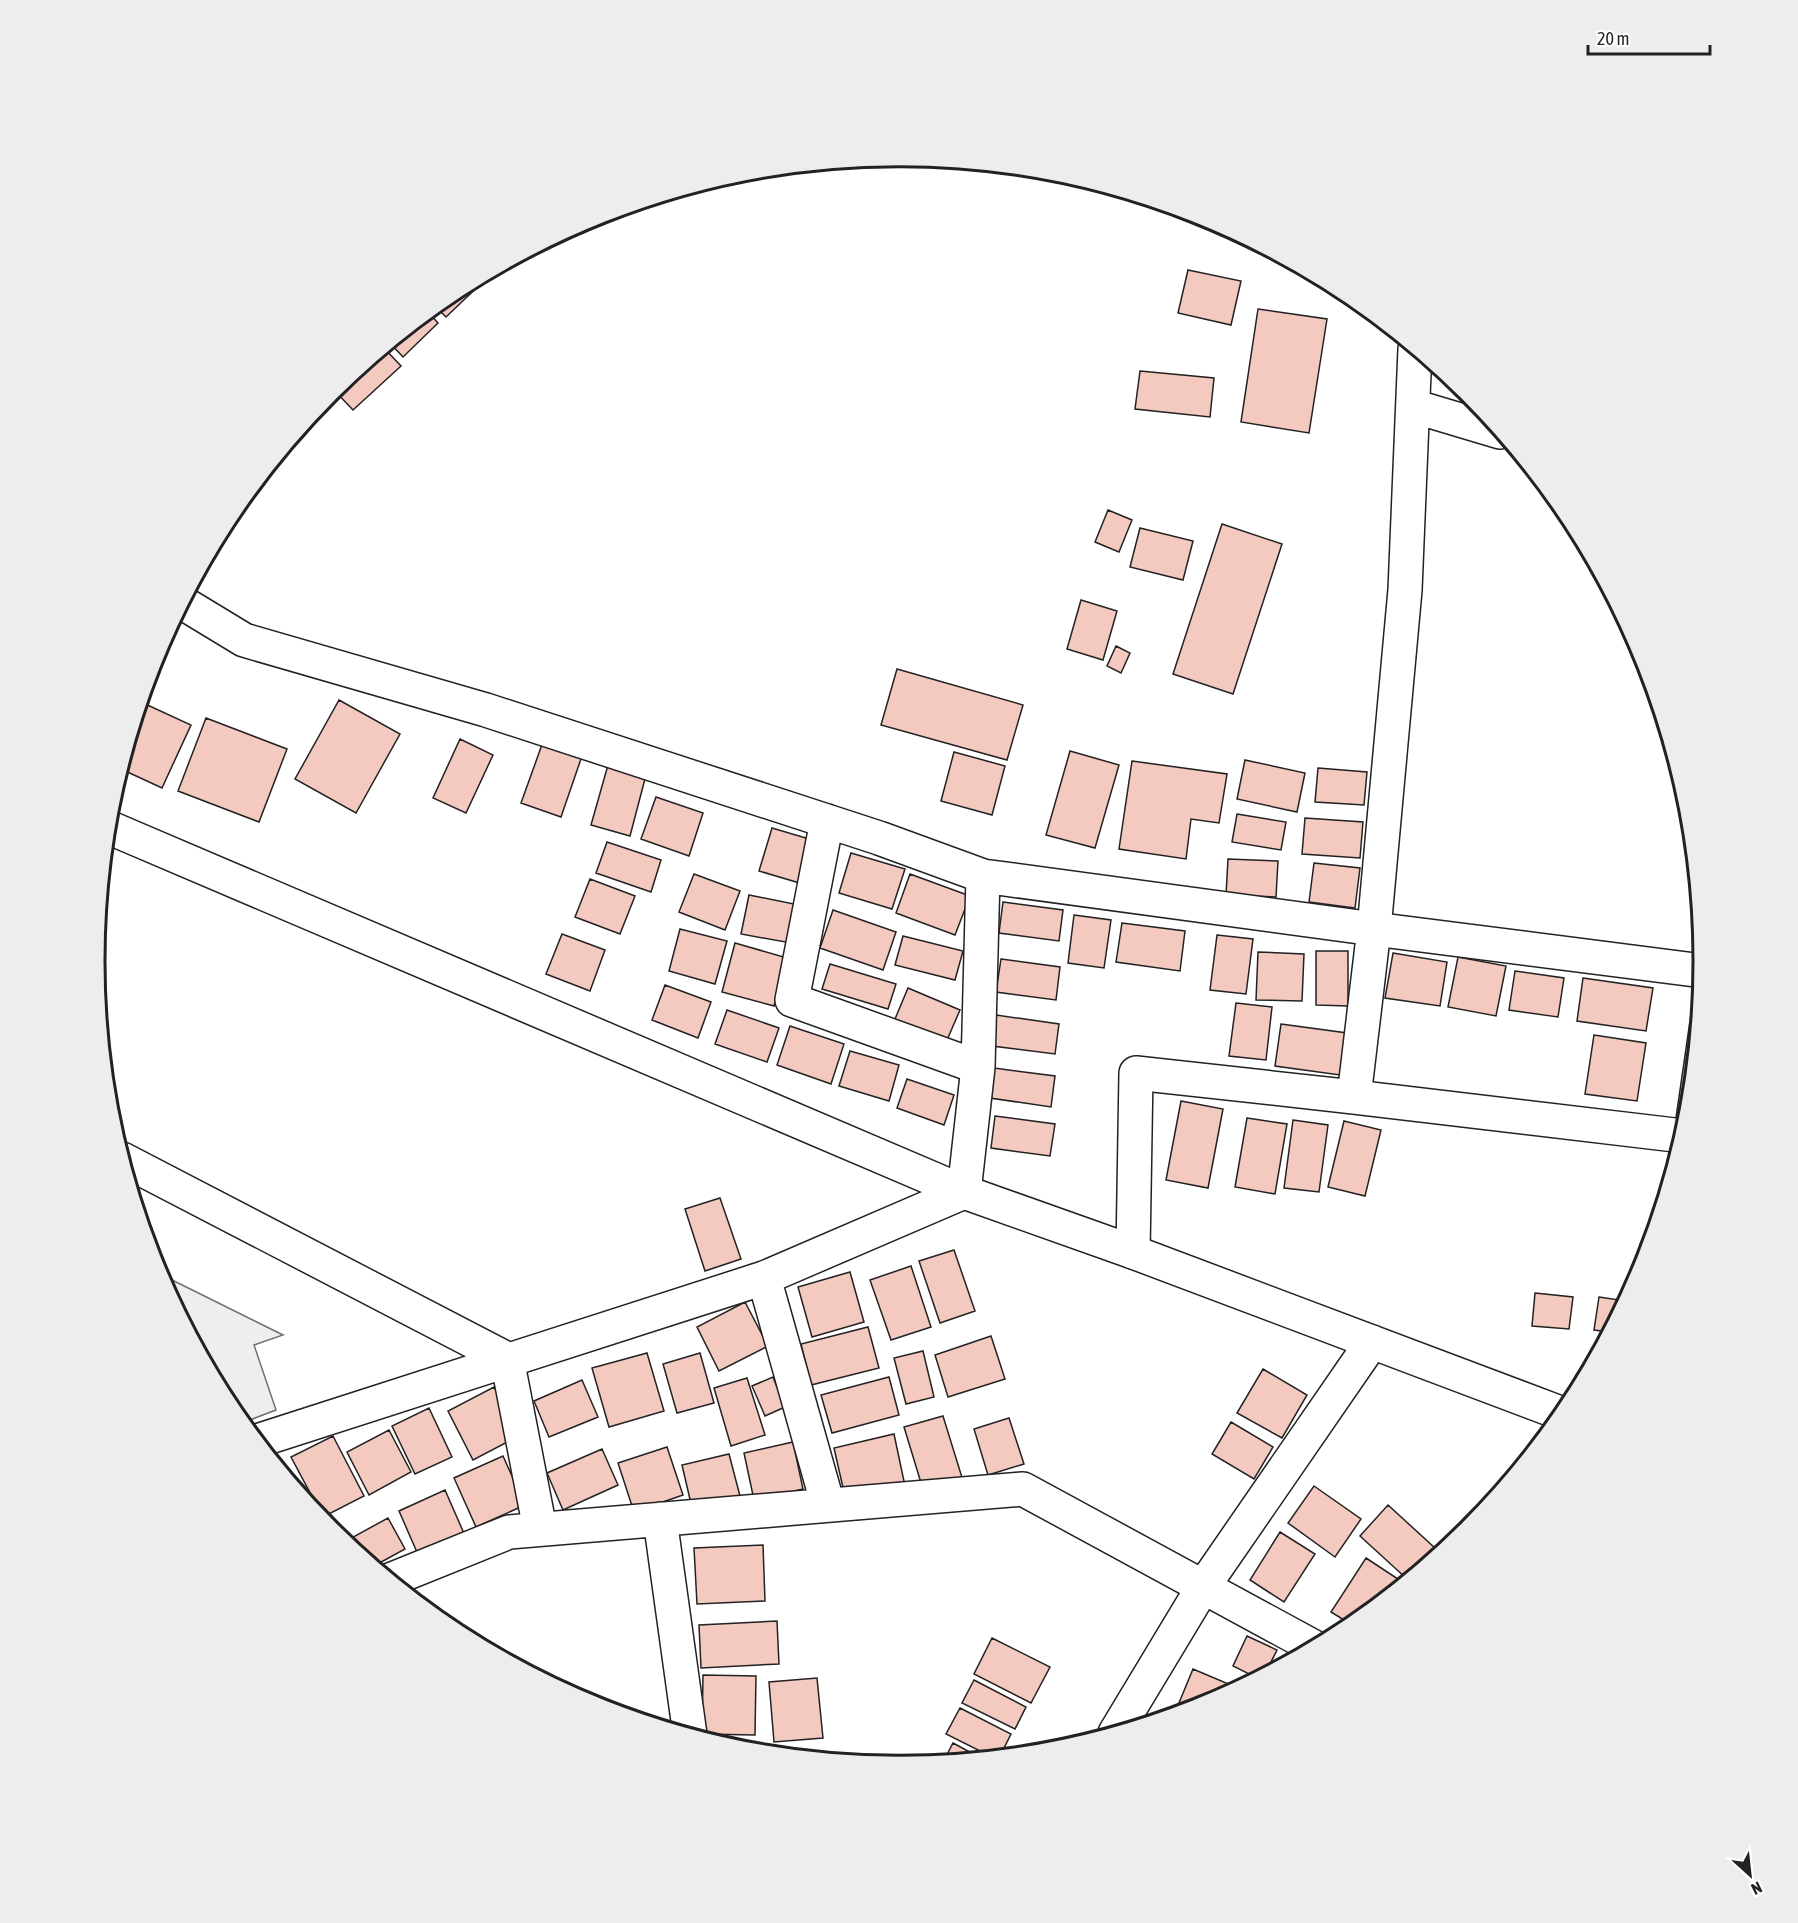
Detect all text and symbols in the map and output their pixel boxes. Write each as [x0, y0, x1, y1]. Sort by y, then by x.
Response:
scale bar [1588, 18, 1710, 56]
text: 20 m [1597, 28, 1629, 49]
north arrow [1720, 1845, 1780, 1905]
text: N [1749, 1878, 1765, 1899]

